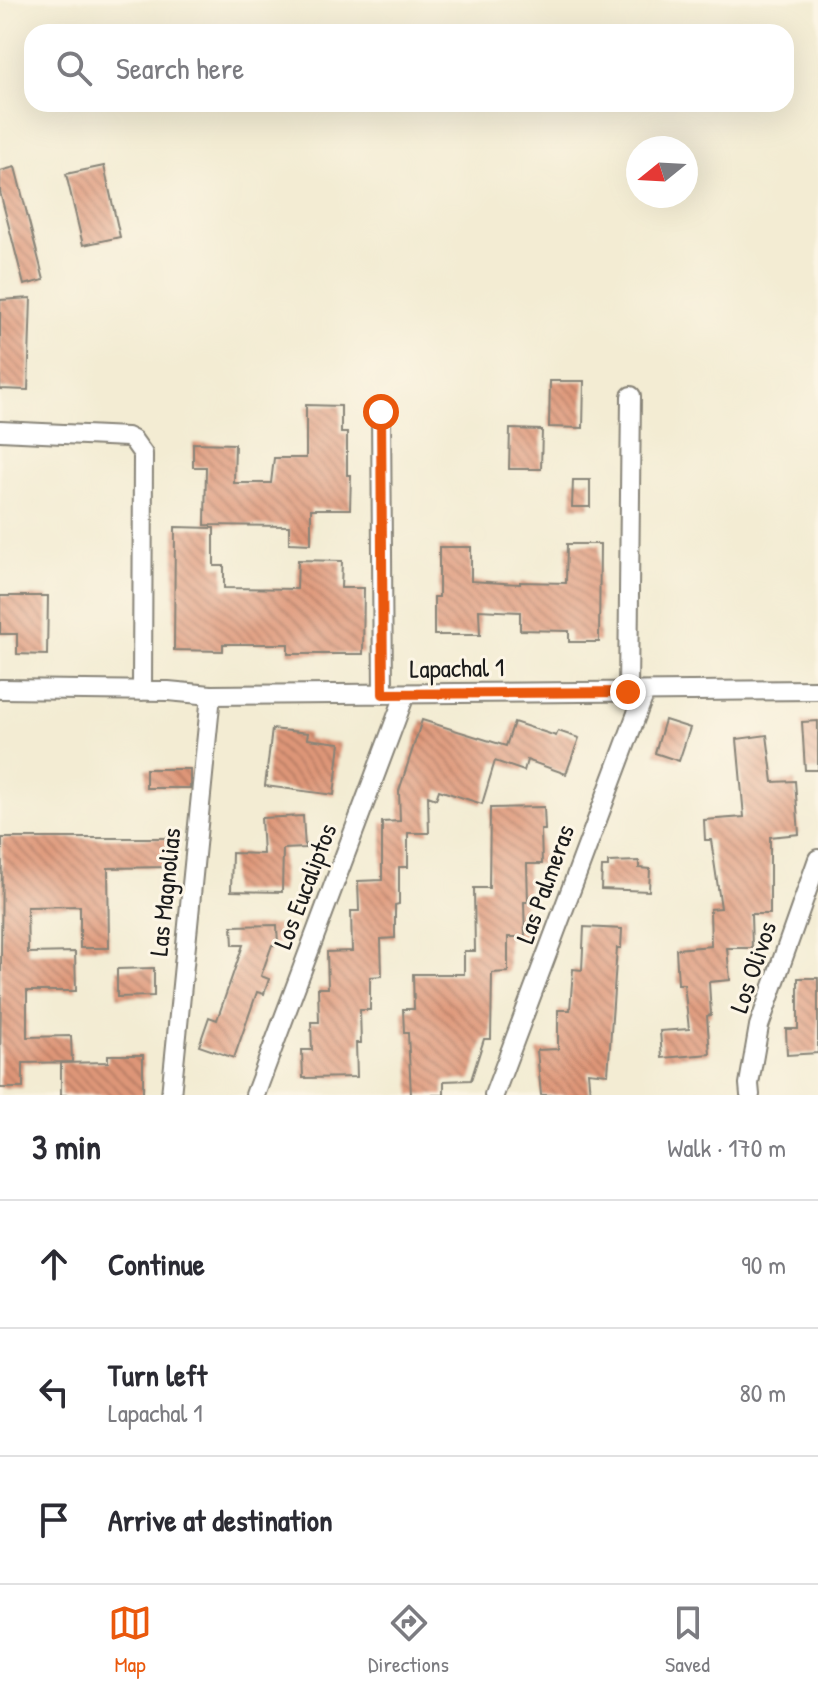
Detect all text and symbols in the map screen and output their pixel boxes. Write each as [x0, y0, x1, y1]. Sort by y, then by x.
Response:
search box [24, 24, 794, 112]
icon: search [52, 46, 96, 90]
text: Search here [116, 48, 244, 88]
north arrow [626, 136, 698, 208]
route start [363, 394, 399, 430]
street label: Lapachal 1 [409, 649, 505, 686]
route end [610, 674, 646, 710]
street label: Los Eucaliptos [265, 818, 344, 954]
street label: Las Palmeras [507, 820, 582, 948]
street label: Las Magnolias [140, 826, 189, 958]
street label: Los Olivos [721, 917, 784, 1017]
text: 3 min [32, 1124, 101, 1170]
text: Walk · 170 m [667, 1130, 786, 1165]
icon: ahead [32, 1242, 76, 1286]
text: Continue [108, 1244, 205, 1284]
text: 90 m [741, 1247, 786, 1282]
text: Turn left [108, 1355, 207, 1395]
icon: left [32, 1370, 76, 1414]
text: 80 m [739, 1375, 786, 1410]
text: Lapachal 1 [108, 1395, 203, 1430]
icon: arrive [32, 1498, 76, 1542]
text: Arrive at destination [108, 1500, 333, 1540]
tab: Map [108, 1601, 152, 1679]
tab: Directions [368, 1601, 449, 1679]
tab: Saved [665, 1601, 710, 1679]

